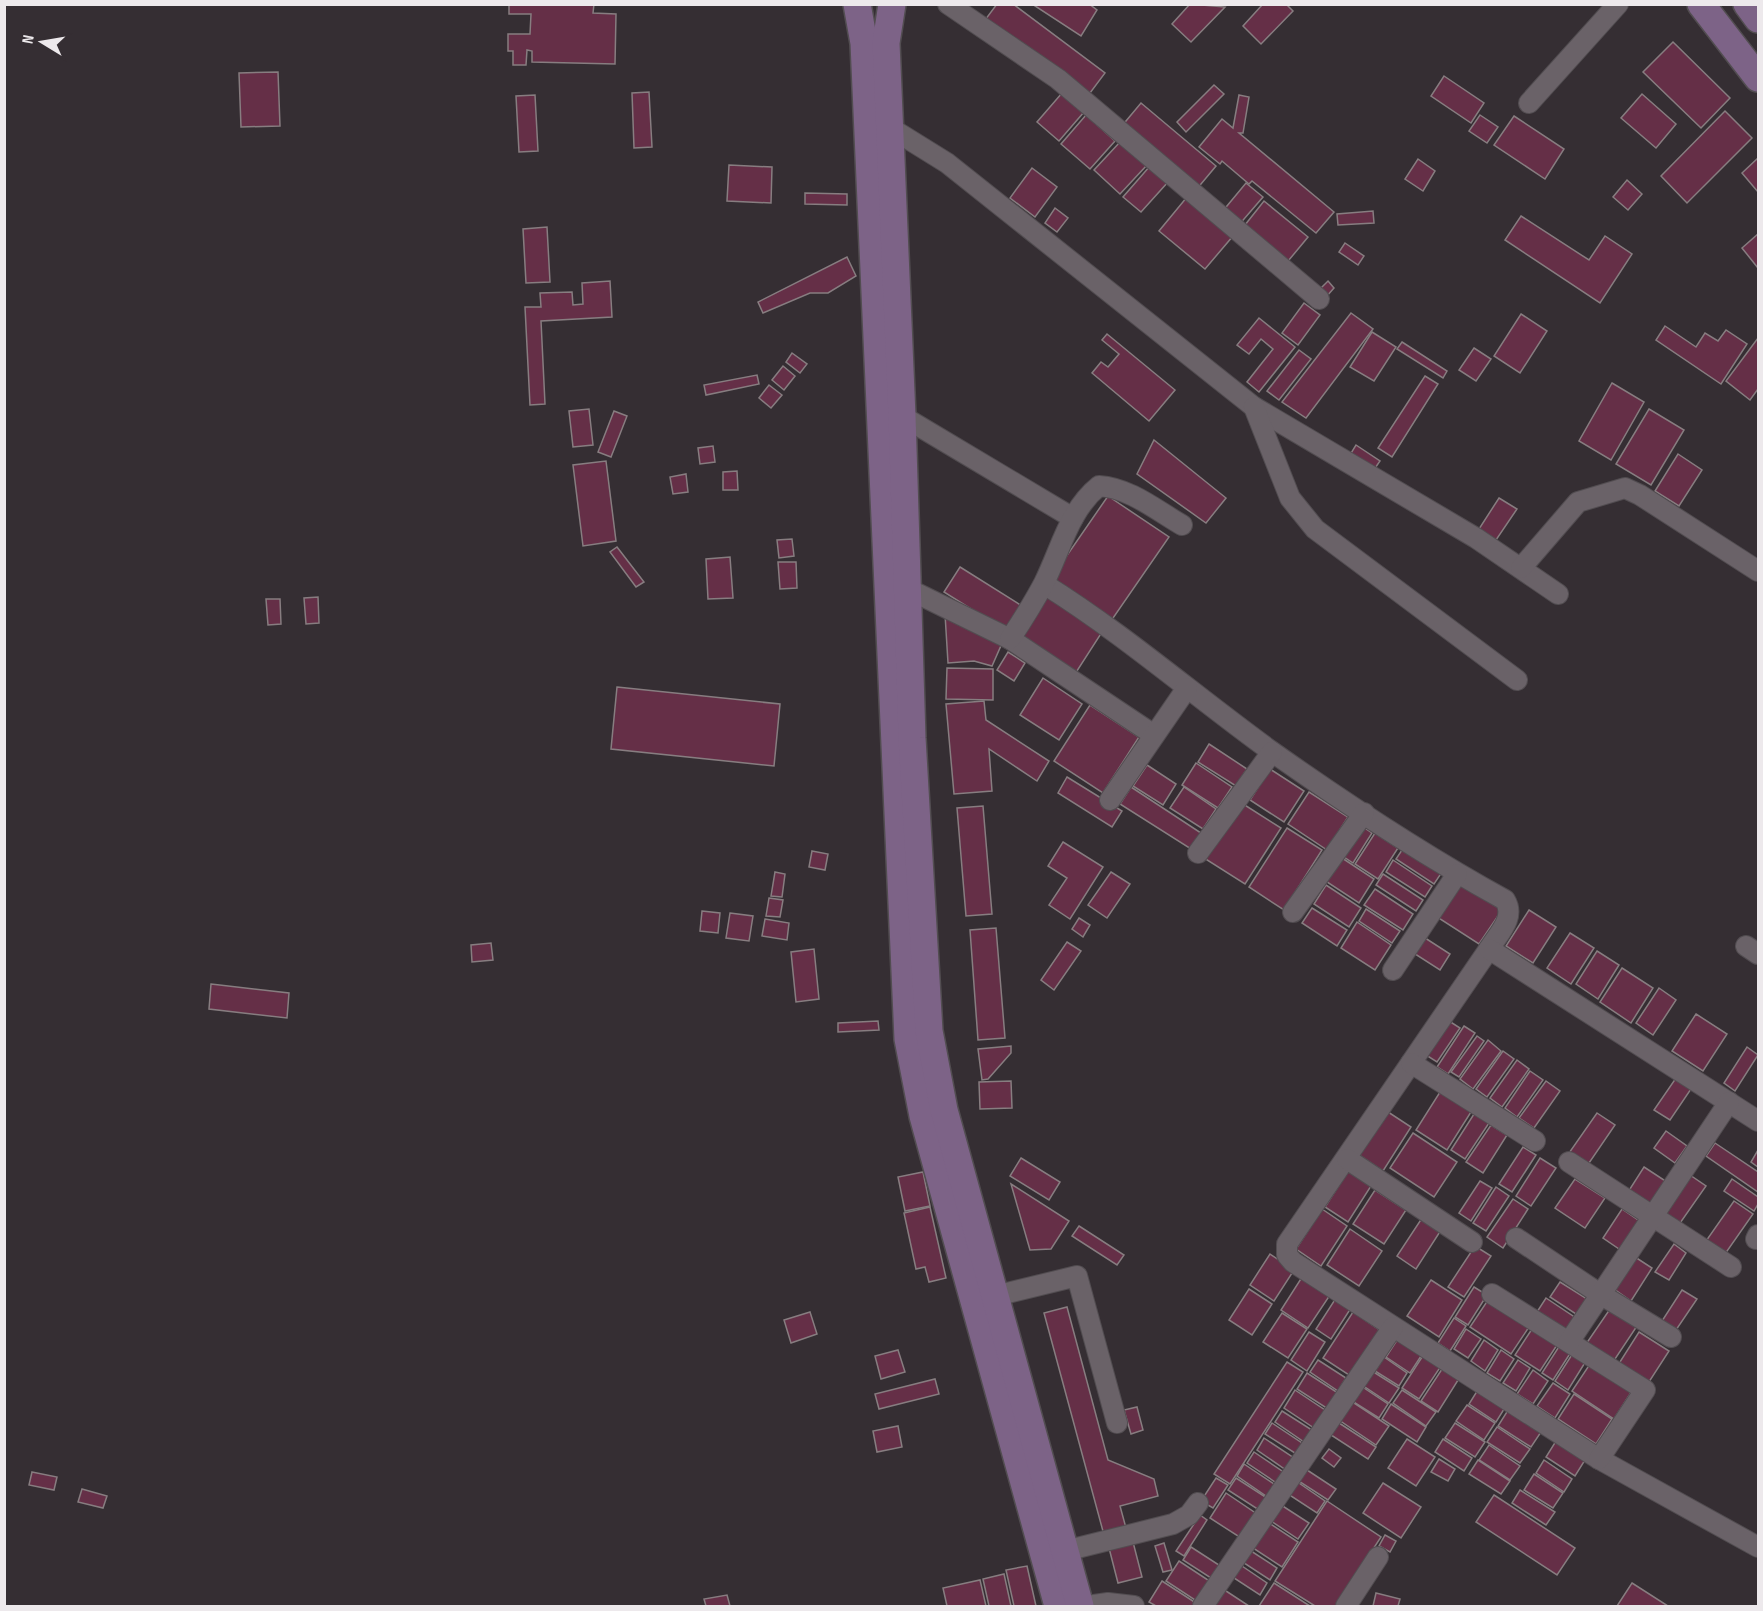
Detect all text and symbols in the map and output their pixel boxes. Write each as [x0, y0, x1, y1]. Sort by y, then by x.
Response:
north arrow [12, 12, 72, 72]
text: N [19, 33, 39, 45]

